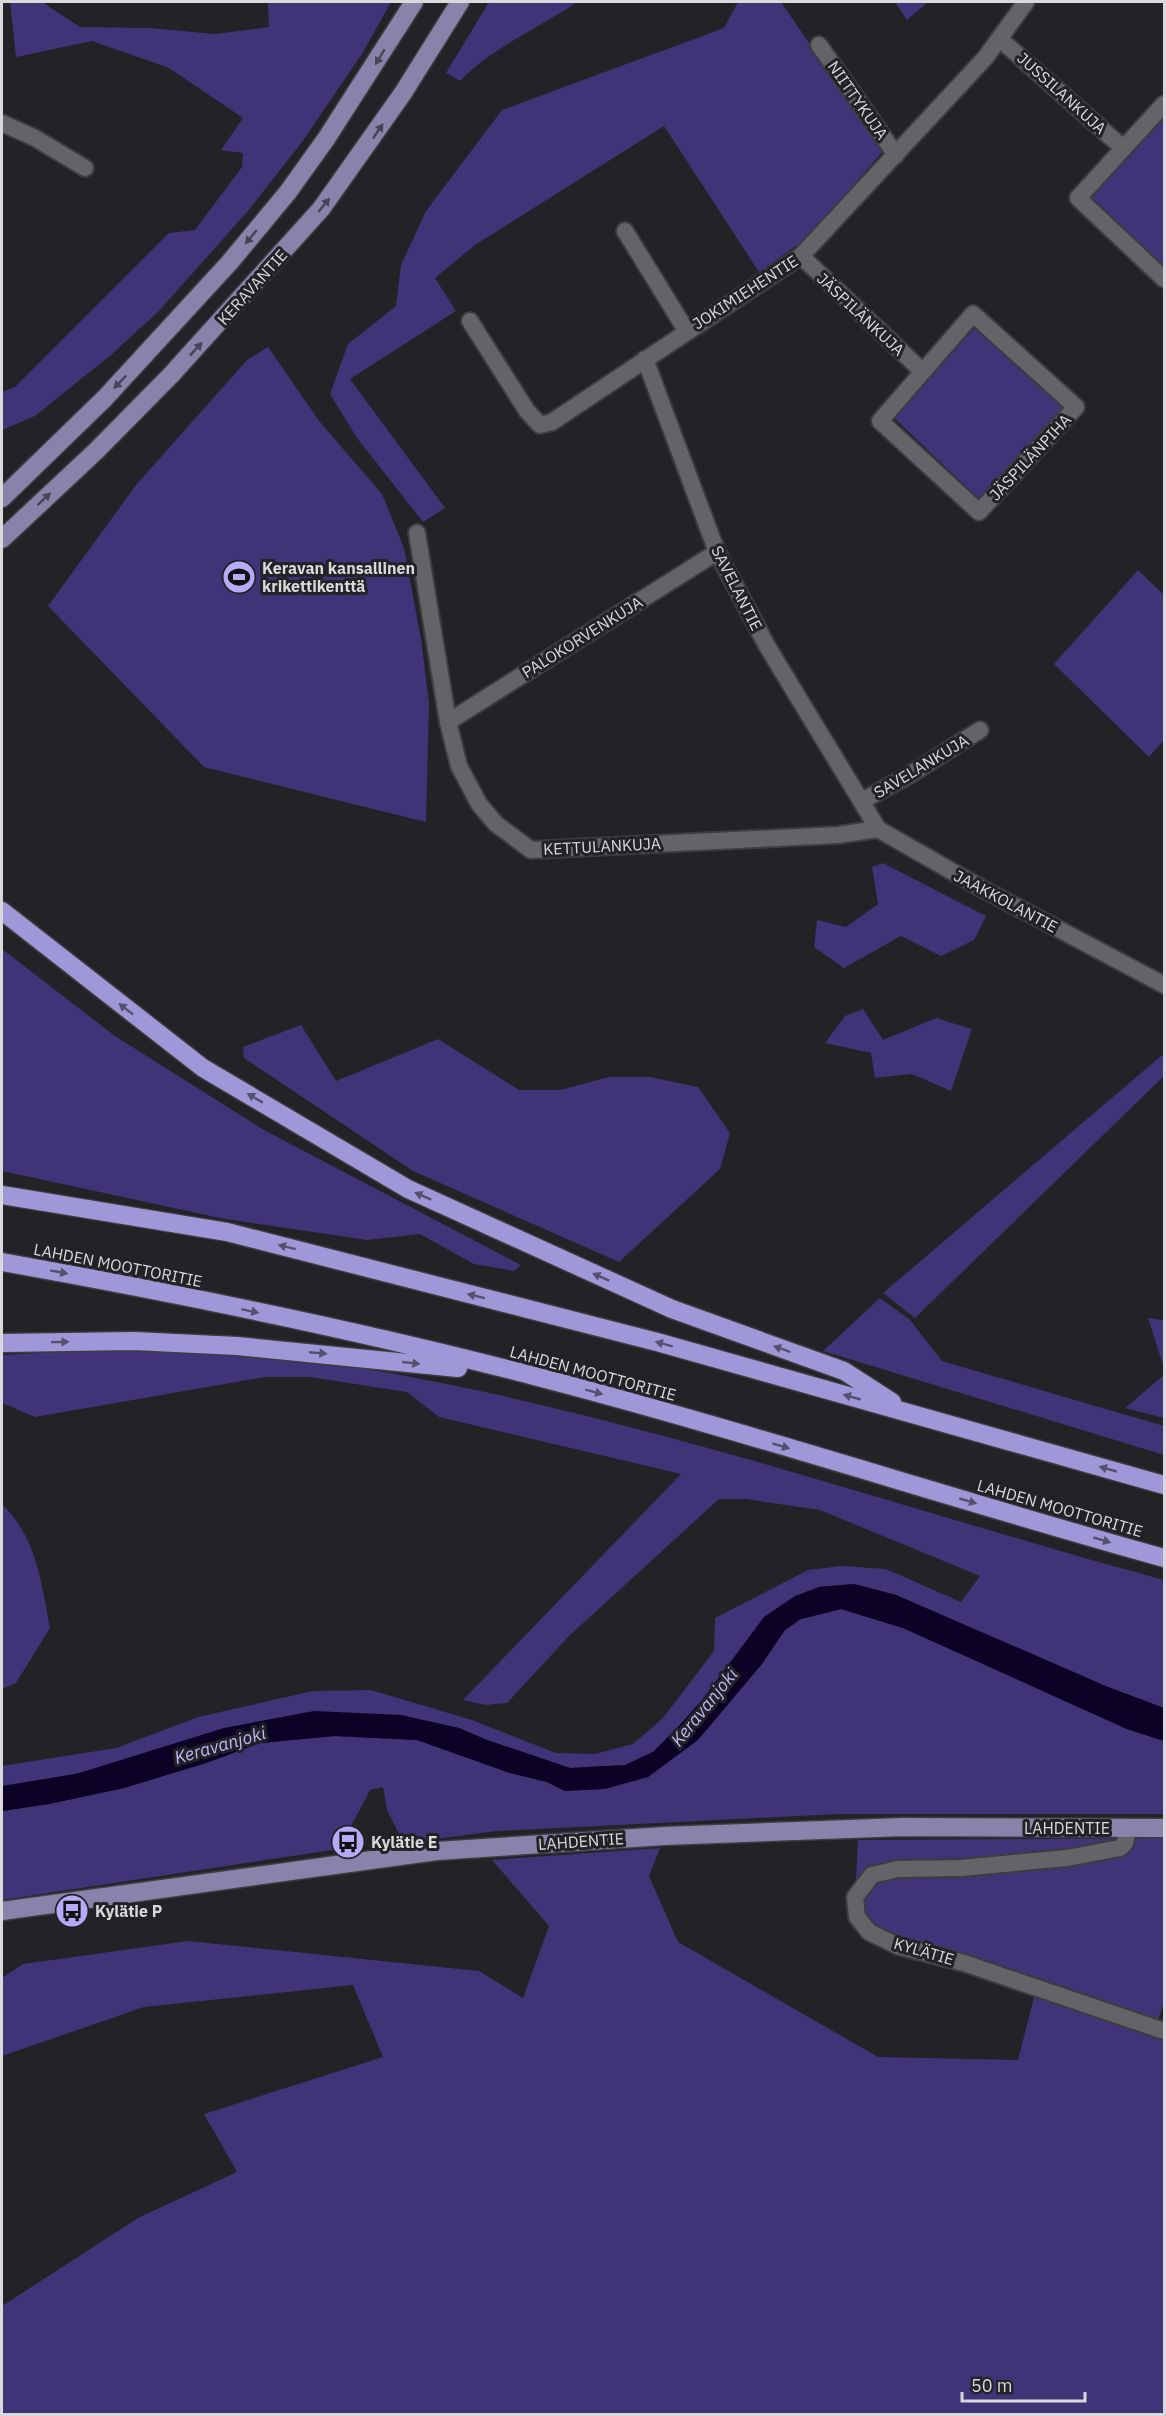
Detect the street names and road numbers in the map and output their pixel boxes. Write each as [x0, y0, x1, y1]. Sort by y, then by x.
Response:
street label: JUSSILANKUJA [1013, 48, 1111, 138]
street label: NIITTYKUJA [824, 57, 892, 143]
street label: KERAVANTIE [213, 245, 291, 329]
street label: JOKIMIEHENTIE [689, 251, 801, 333]
street label: JÄSPILÄNKUJA [813, 268, 909, 360]
street label: JÄSPILÄNPIHA [985, 409, 1075, 505]
street label: SAVELANTIE [707, 542, 767, 634]
street label: PALOKORVENKUJA [518, 592, 646, 682]
street label: SAVELANKUJA [870, 730, 972, 802]
street label: KETTULANKUJA [543, 833, 661, 859]
street label: JAAKKOLANTIE [951, 865, 1061, 937]
street label: LAHDEN MOOTTORITIE [32, 1239, 204, 1291]
street label: LAHDEN MOOTTORITIE [508, 1341, 678, 1405]
street label: LAHDEN MOOTTORITIE [975, 1475, 1145, 1541]
street label: LAHDENTIE [1024, 1818, 1110, 1838]
street label: LAHDENTIE [537, 1828, 625, 1854]
street label: KYLÄTIE [892, 1933, 956, 1969]

